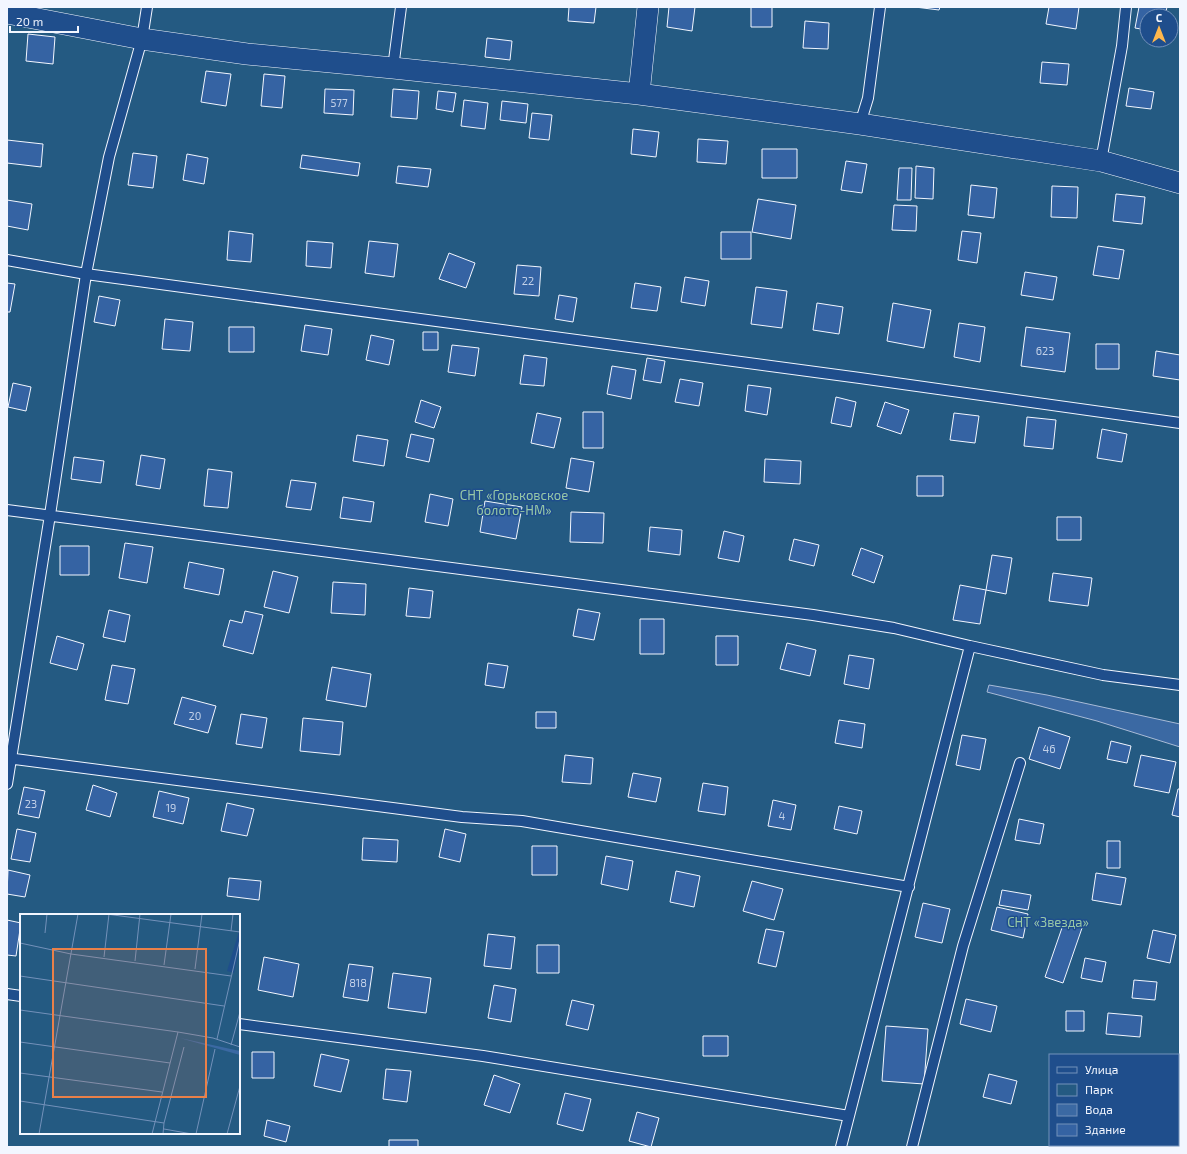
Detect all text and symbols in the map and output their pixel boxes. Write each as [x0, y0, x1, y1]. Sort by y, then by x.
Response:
scale bar [10, 8, 78, 34]
north arrow [1139, 8, 1179, 48]
text: С [1156, 11, 1163, 24]
text: 20 m [16, 14, 43, 28]
house number: 577 [330, 96, 348, 109]
house number: 22 [522, 274, 534, 287]
house number: 623 [1036, 344, 1054, 357]
park label: СНТ «Горьковское болото-НМ» [460, 487, 568, 518]
house number: 20 [189, 709, 201, 722]
house number: 46 [1042, 742, 1056, 755]
house number: 23 [25, 797, 37, 810]
house number: 19 [166, 801, 176, 814]
house number: 4 [779, 809, 786, 822]
inset map [20, 914, 240, 1134]
park label: СНТ «Звезда» [1007, 914, 1089, 930]
house number: 818 [349, 976, 367, 989]
legend [1049, 1054, 1179, 1146]
text: Улица [1085, 1062, 1118, 1076]
text: Парк [1085, 1082, 1114, 1096]
text: Вода [1085, 1102, 1113, 1116]
text: Здание [1085, 1122, 1126, 1136]

